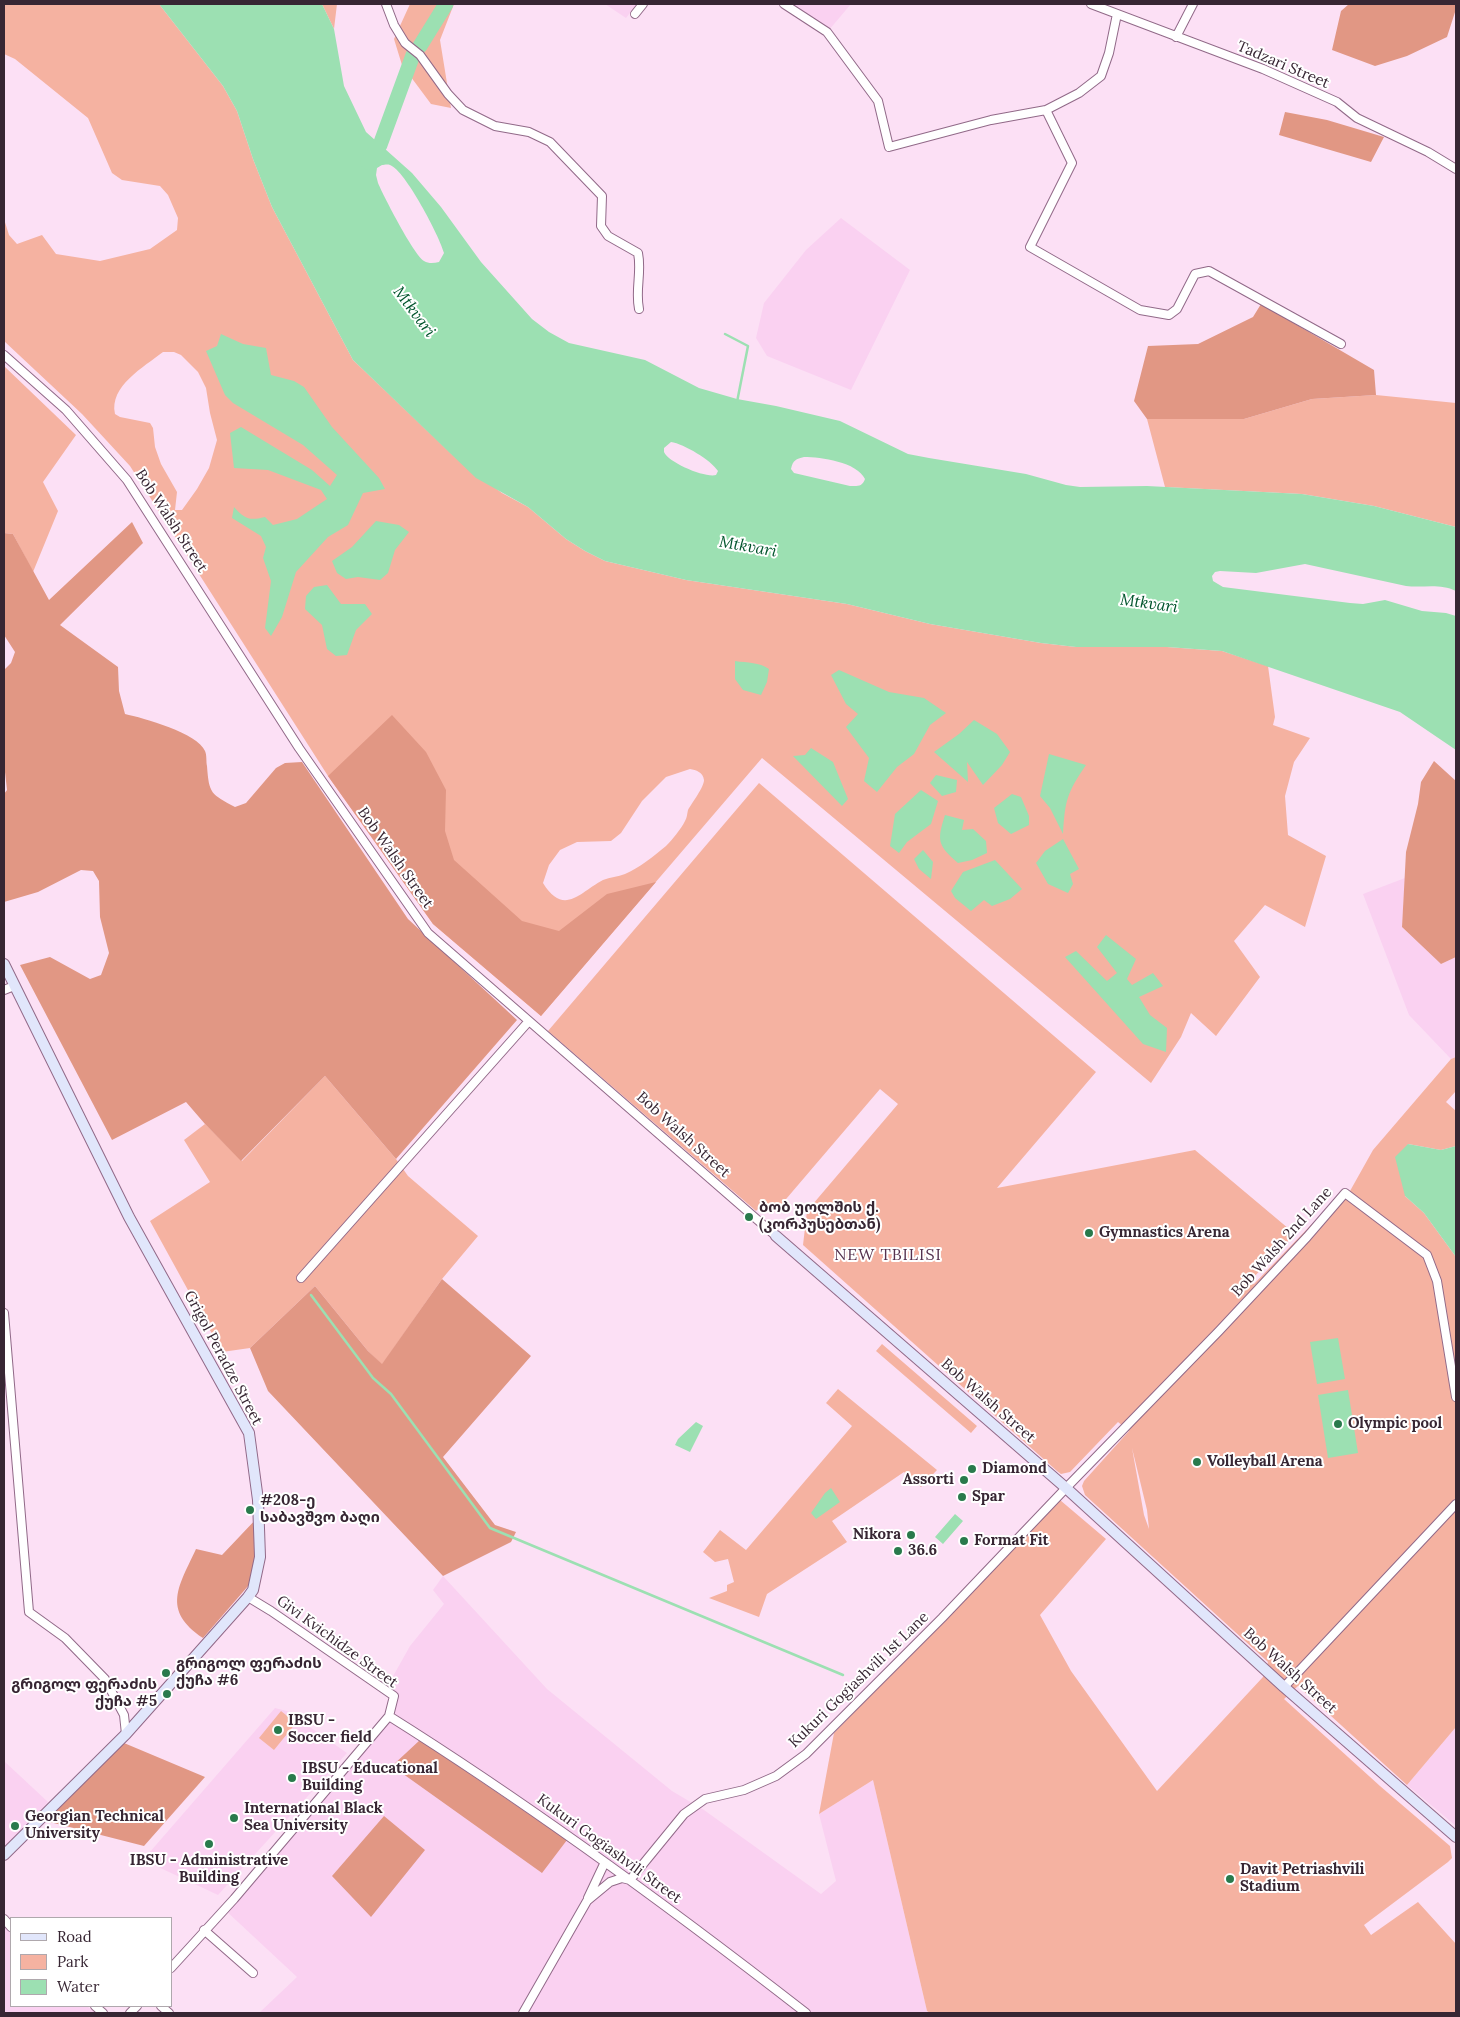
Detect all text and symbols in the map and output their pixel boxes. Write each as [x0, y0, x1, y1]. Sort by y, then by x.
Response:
street label: Tadzari Street [1234, 37, 1332, 93]
water label: Mtkvari [389, 283, 439, 341]
street label: Bob Walsh Street [131, 466, 211, 576]
water label: Mtkvari [718, 532, 778, 562]
water label: Mtkvari [1119, 590, 1179, 618]
street label: Bob Walsh Street [353, 804, 437, 912]
street label: Bob Walsh Street [633, 1088, 733, 1182]
street label: Bob Walsh 2nd Lane [1228, 1184, 1336, 1300]
place label: ბობ უოლშის ქ. (კორპუსებთან) [759, 1199, 880, 1234]
marker: ბობ უოლშის ქ. (კორპუსებთან) [743, 1211, 755, 1223]
place label: Gymnastics Arena [1099, 1224, 1230, 1242]
marker: Gymnastics Arena [1083, 1227, 1095, 1239]
district label: NEW TBILISI [833, 1245, 943, 1265]
street label: Grigol Peradze Street [180, 1288, 266, 1428]
street label: Bob Walsh Street [937, 1355, 1039, 1447]
place label: Olympic pool [1348, 1415, 1442, 1433]
marker: Olympic pool [1332, 1418, 1344, 1430]
place label: Volleyball Arena [1207, 1453, 1323, 1471]
marker: Volleyball Arena [1191, 1456, 1203, 1468]
place label: Diamond [982, 1460, 1047, 1478]
marker: Diamond [966, 1463, 978, 1475]
place label: Assorti [903, 1471, 954, 1489]
marker: Assorti [958, 1474, 970, 1486]
place label: Spar [972, 1488, 1005, 1506]
marker: Spar [956, 1491, 968, 1503]
place label: #208-ე საბავშვო ბაღი [260, 1492, 380, 1527]
marker: #208-ე საბავშვო ბაღი [244, 1504, 256, 1516]
place label: Nikora [853, 1526, 901, 1544]
marker: Nikora [905, 1529, 917, 1541]
place label: Format Fit [974, 1532, 1049, 1550]
marker: Format Fit [958, 1535, 970, 1547]
place label: 36.6 [908, 1542, 937, 1560]
marker: 36.6 [892, 1545, 904, 1557]
street label: Givi Kvichidze Street [273, 1592, 401, 1692]
street label: Kukuri Gogiashvili 1st Lane [785, 1608, 933, 1752]
street label: Bob Walsh Street [1240, 1624, 1340, 1718]
place label: გრიგოლ ფერაძის ქუჩა #6 [176, 1655, 322, 1690]
marker: გრიგოლ ფერაძის ქუჩა #6 [160, 1667, 172, 1679]
place label: გრიგოლ ფერაძის ქუჩა #5 [11, 1676, 157, 1711]
marker: გრიგოლ ფერაძის ქუჩა #5 [161, 1688, 173, 1700]
place label: IBSU - Soccer field [288, 1712, 372, 1747]
marker: IBSU - Soccer field [272, 1724, 284, 1736]
place label: IBSU - Educational Building [302, 1760, 438, 1795]
marker: IBSU - Educational Building [286, 1772, 298, 1784]
street label: Kukuri Gogiashvili Street [533, 1791, 685, 1907]
place label: International Black Sea University [244, 1800, 383, 1835]
place label: Georgian Technical University [25, 1808, 164, 1843]
marker: International Black Sea University [228, 1812, 240, 1824]
marker: Georgian Technical University [9, 1820, 21, 1832]
marker: IBSU - Administrative Building [203, 1838, 215, 1850]
place label: IBSU - Administrative Building [130, 1852, 288, 1887]
place label: Davit Petriashvili Stadium [1240, 1861, 1365, 1896]
marker: Davit Petriashvili Stadium [1224, 1873, 1236, 1885]
legend [10, 1917, 172, 2007]
text: Road [57, 1927, 92, 1946]
text: Park [57, 1952, 88, 1971]
text: Water [57, 1977, 99, 1996]

